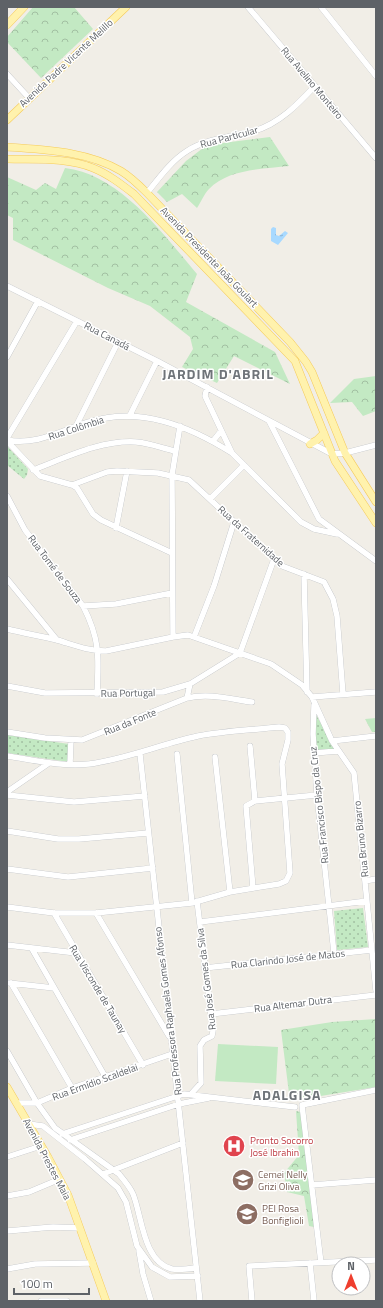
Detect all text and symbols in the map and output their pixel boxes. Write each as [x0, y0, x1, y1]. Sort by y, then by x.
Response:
street label: Avenida Padre Vicente Melillo [16, 15, 116, 111]
street label: Rua Avelino Monteiro [277, 44, 347, 122]
street label: Rua Particular [198, 122, 260, 152]
street label: Avenida Presidente João Goulart [157, 203, 262, 311]
street label: Rua Canadá [81, 318, 133, 354]
district label: JARDIM D'ABRIL [162, 363, 274, 384]
street label: Rua Colômbia [46, 412, 106, 444]
street label: Rua da Fraternidade [214, 502, 288, 570]
street label: Rua Tomé de Souza [24, 532, 86, 606]
street label: Rua Portugal [101, 685, 155, 701]
street label: Rua da Fonte [101, 705, 159, 739]
street label: Rua Francisco Bispo da Cruz [305, 745, 333, 864]
street label: Rua Bruno Bizarro [350, 800, 372, 878]
street label: Rua Professora Raphaela Gomes Afonso [150, 926, 186, 1096]
street label: Rua José Gomes da Silva [192, 927, 220, 1031]
street label: Rua Visconde de Taunay [66, 942, 131, 1036]
street label: Rua Clarindo José de Matos [230, 946, 346, 972]
street label: Rua Altemar Dutra [253, 992, 333, 1016]
street label: Rua Ermídio Scaldelai [50, 1060, 140, 1104]
district label: ADALGISA [253, 1084, 321, 1105]
street label: Avenida Prestes Maia [19, 1115, 75, 1203]
hospital icon: Pronto Socorro José Ibrahin [221, 1133, 247, 1159]
place label: Pronto Socorro José Ibrahin [250, 1133, 313, 1160]
school or university icon: Cemei Nelly Grizi Oliva [230, 1167, 256, 1193]
place label: Cemei Nelly Grizi Oliva [258, 1167, 308, 1194]
school or university icon: PEI Rosa Bonfiglioli [234, 1201, 260, 1227]
place label: PEI Rosa Bonfiglioli [262, 1201, 304, 1228]
north arrow [331, 1256, 371, 1296]
text: N [347, 1258, 355, 1274]
scale bar [14, 1270, 89, 1296]
text: 100 m [20, 1274, 53, 1293]

